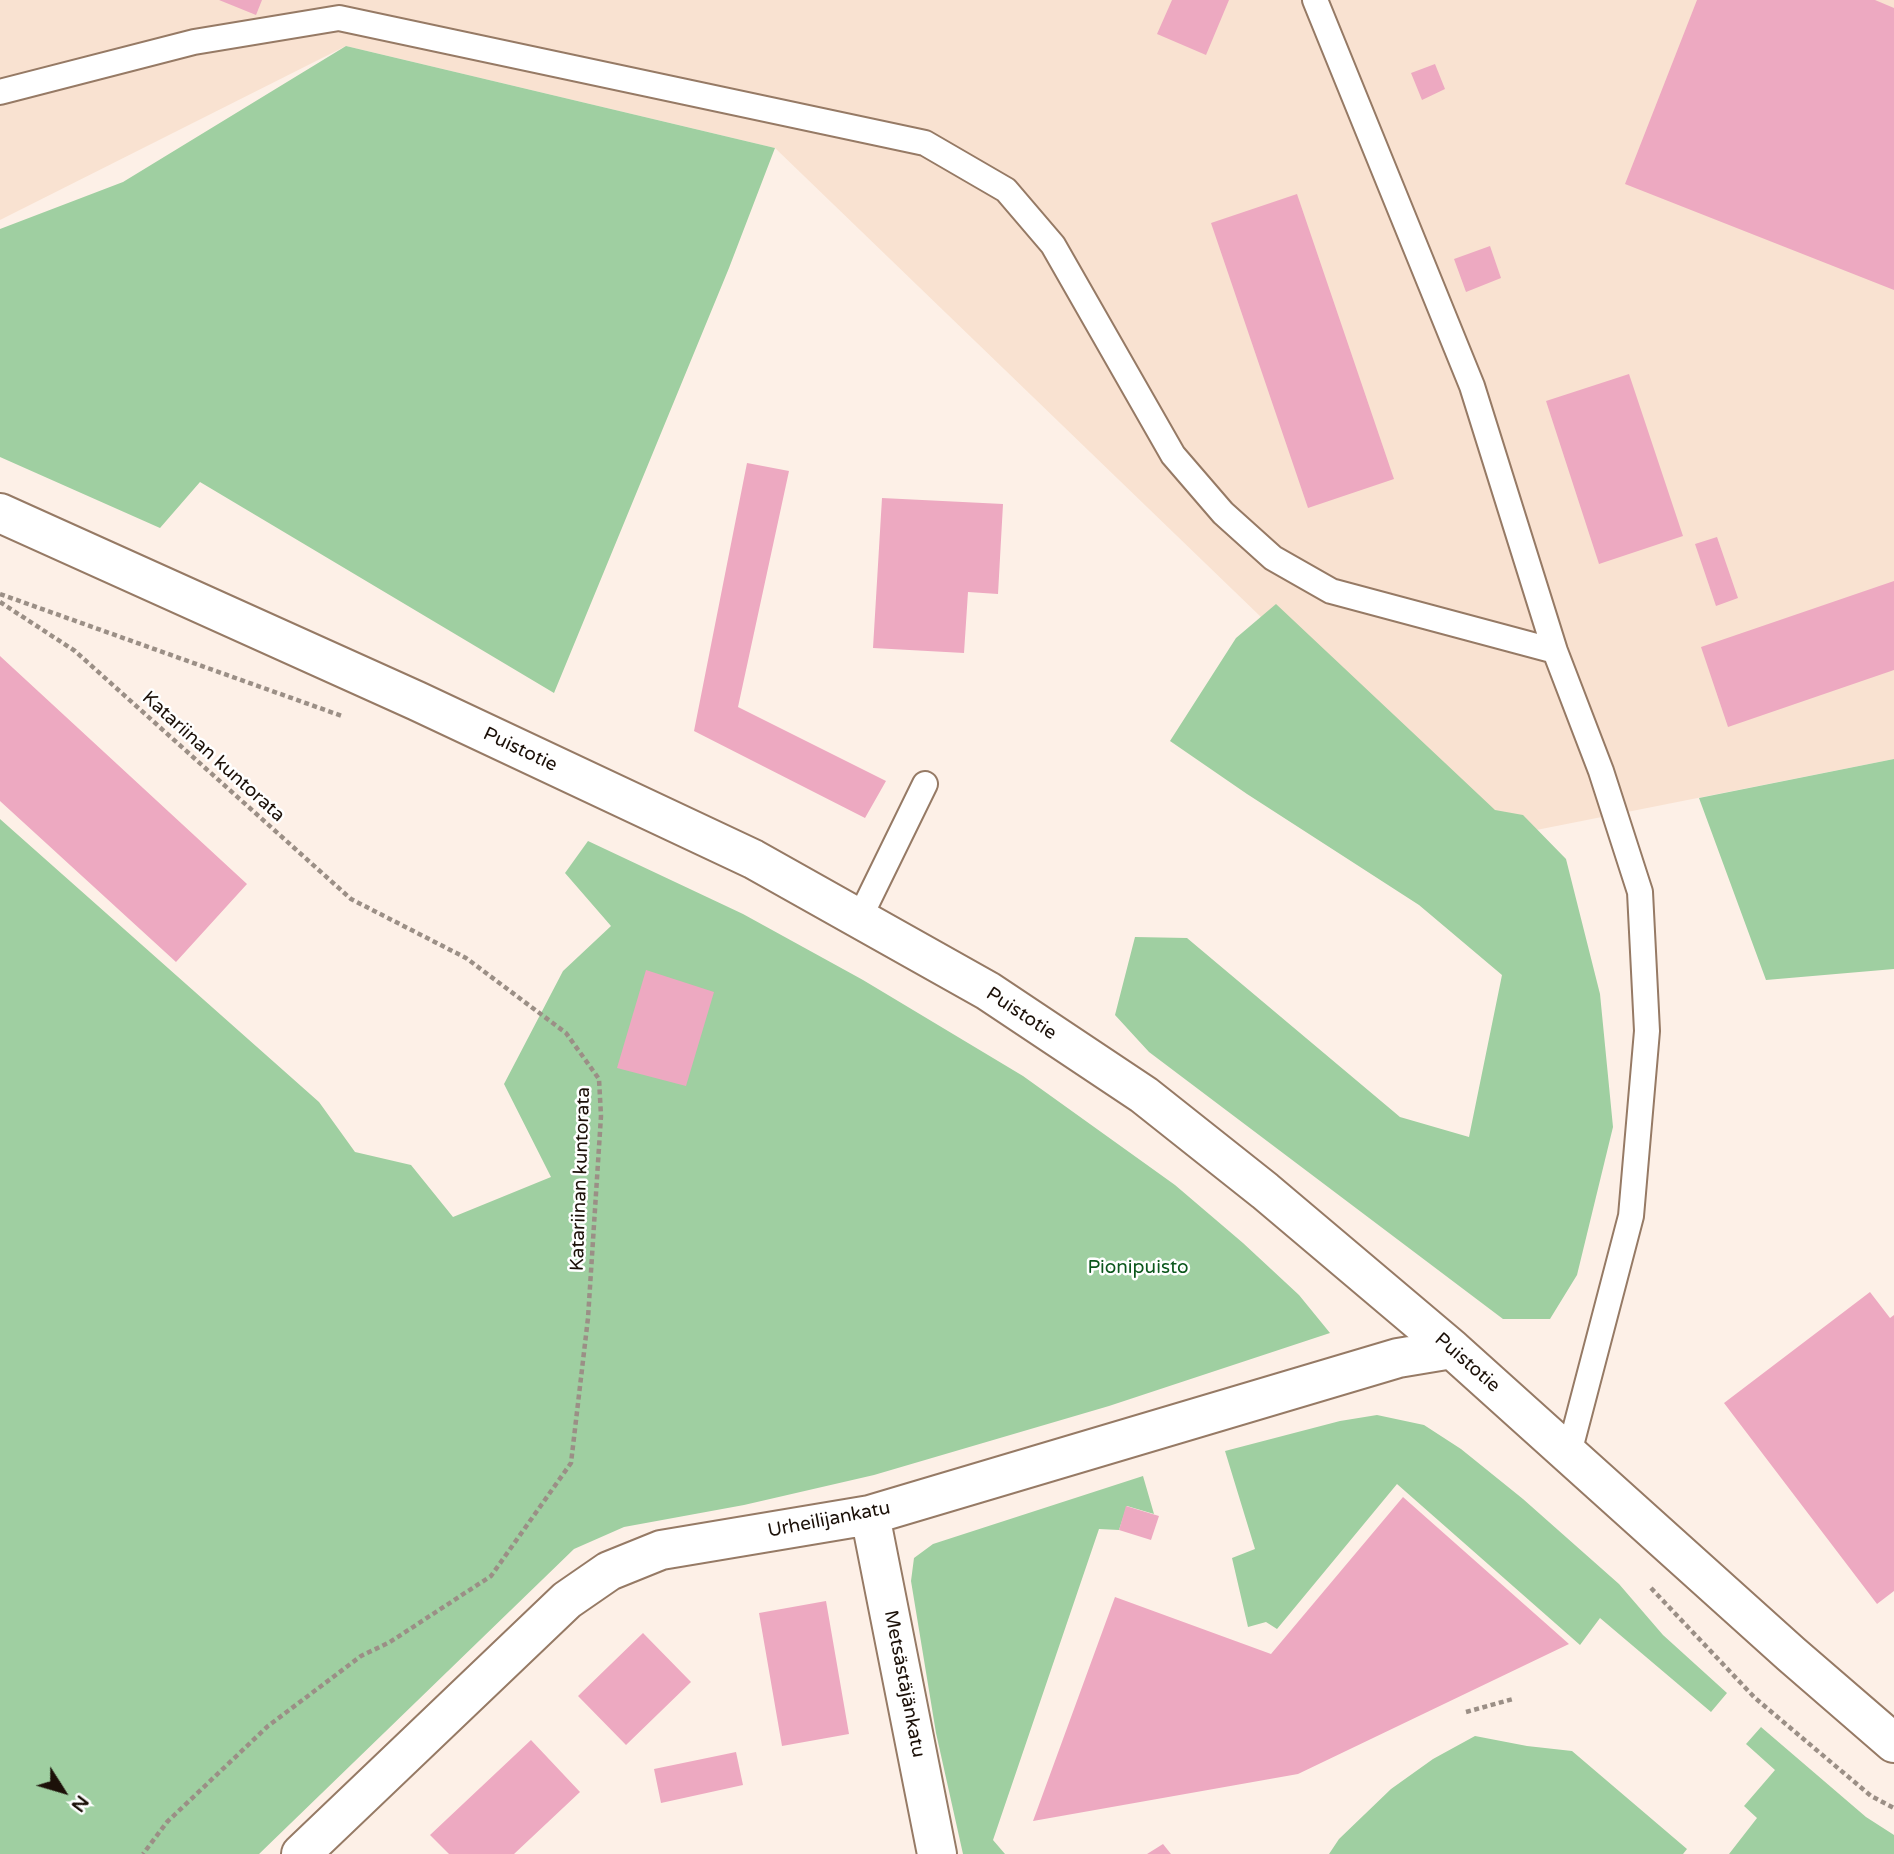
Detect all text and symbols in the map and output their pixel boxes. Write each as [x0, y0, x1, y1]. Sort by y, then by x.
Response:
street label: Katariinan kuntorata [137, 687, 289, 827]
street label: Puistotie [479, 723, 561, 777]
street label: Puistotie [982, 983, 1060, 1045]
street label: Katariinan kuntorata [566, 1087, 596, 1271]
park label: Pionipuisto [1087, 1257, 1189, 1279]
street label: Puistotie [1430, 1328, 1504, 1398]
street label: Urheilijankatu [766, 1497, 892, 1543]
street label: Metsästäjänkatu [879, 1608, 929, 1760]
north arrow [28, 1756, 98, 1826]
text: N [66, 1791, 93, 1816]

